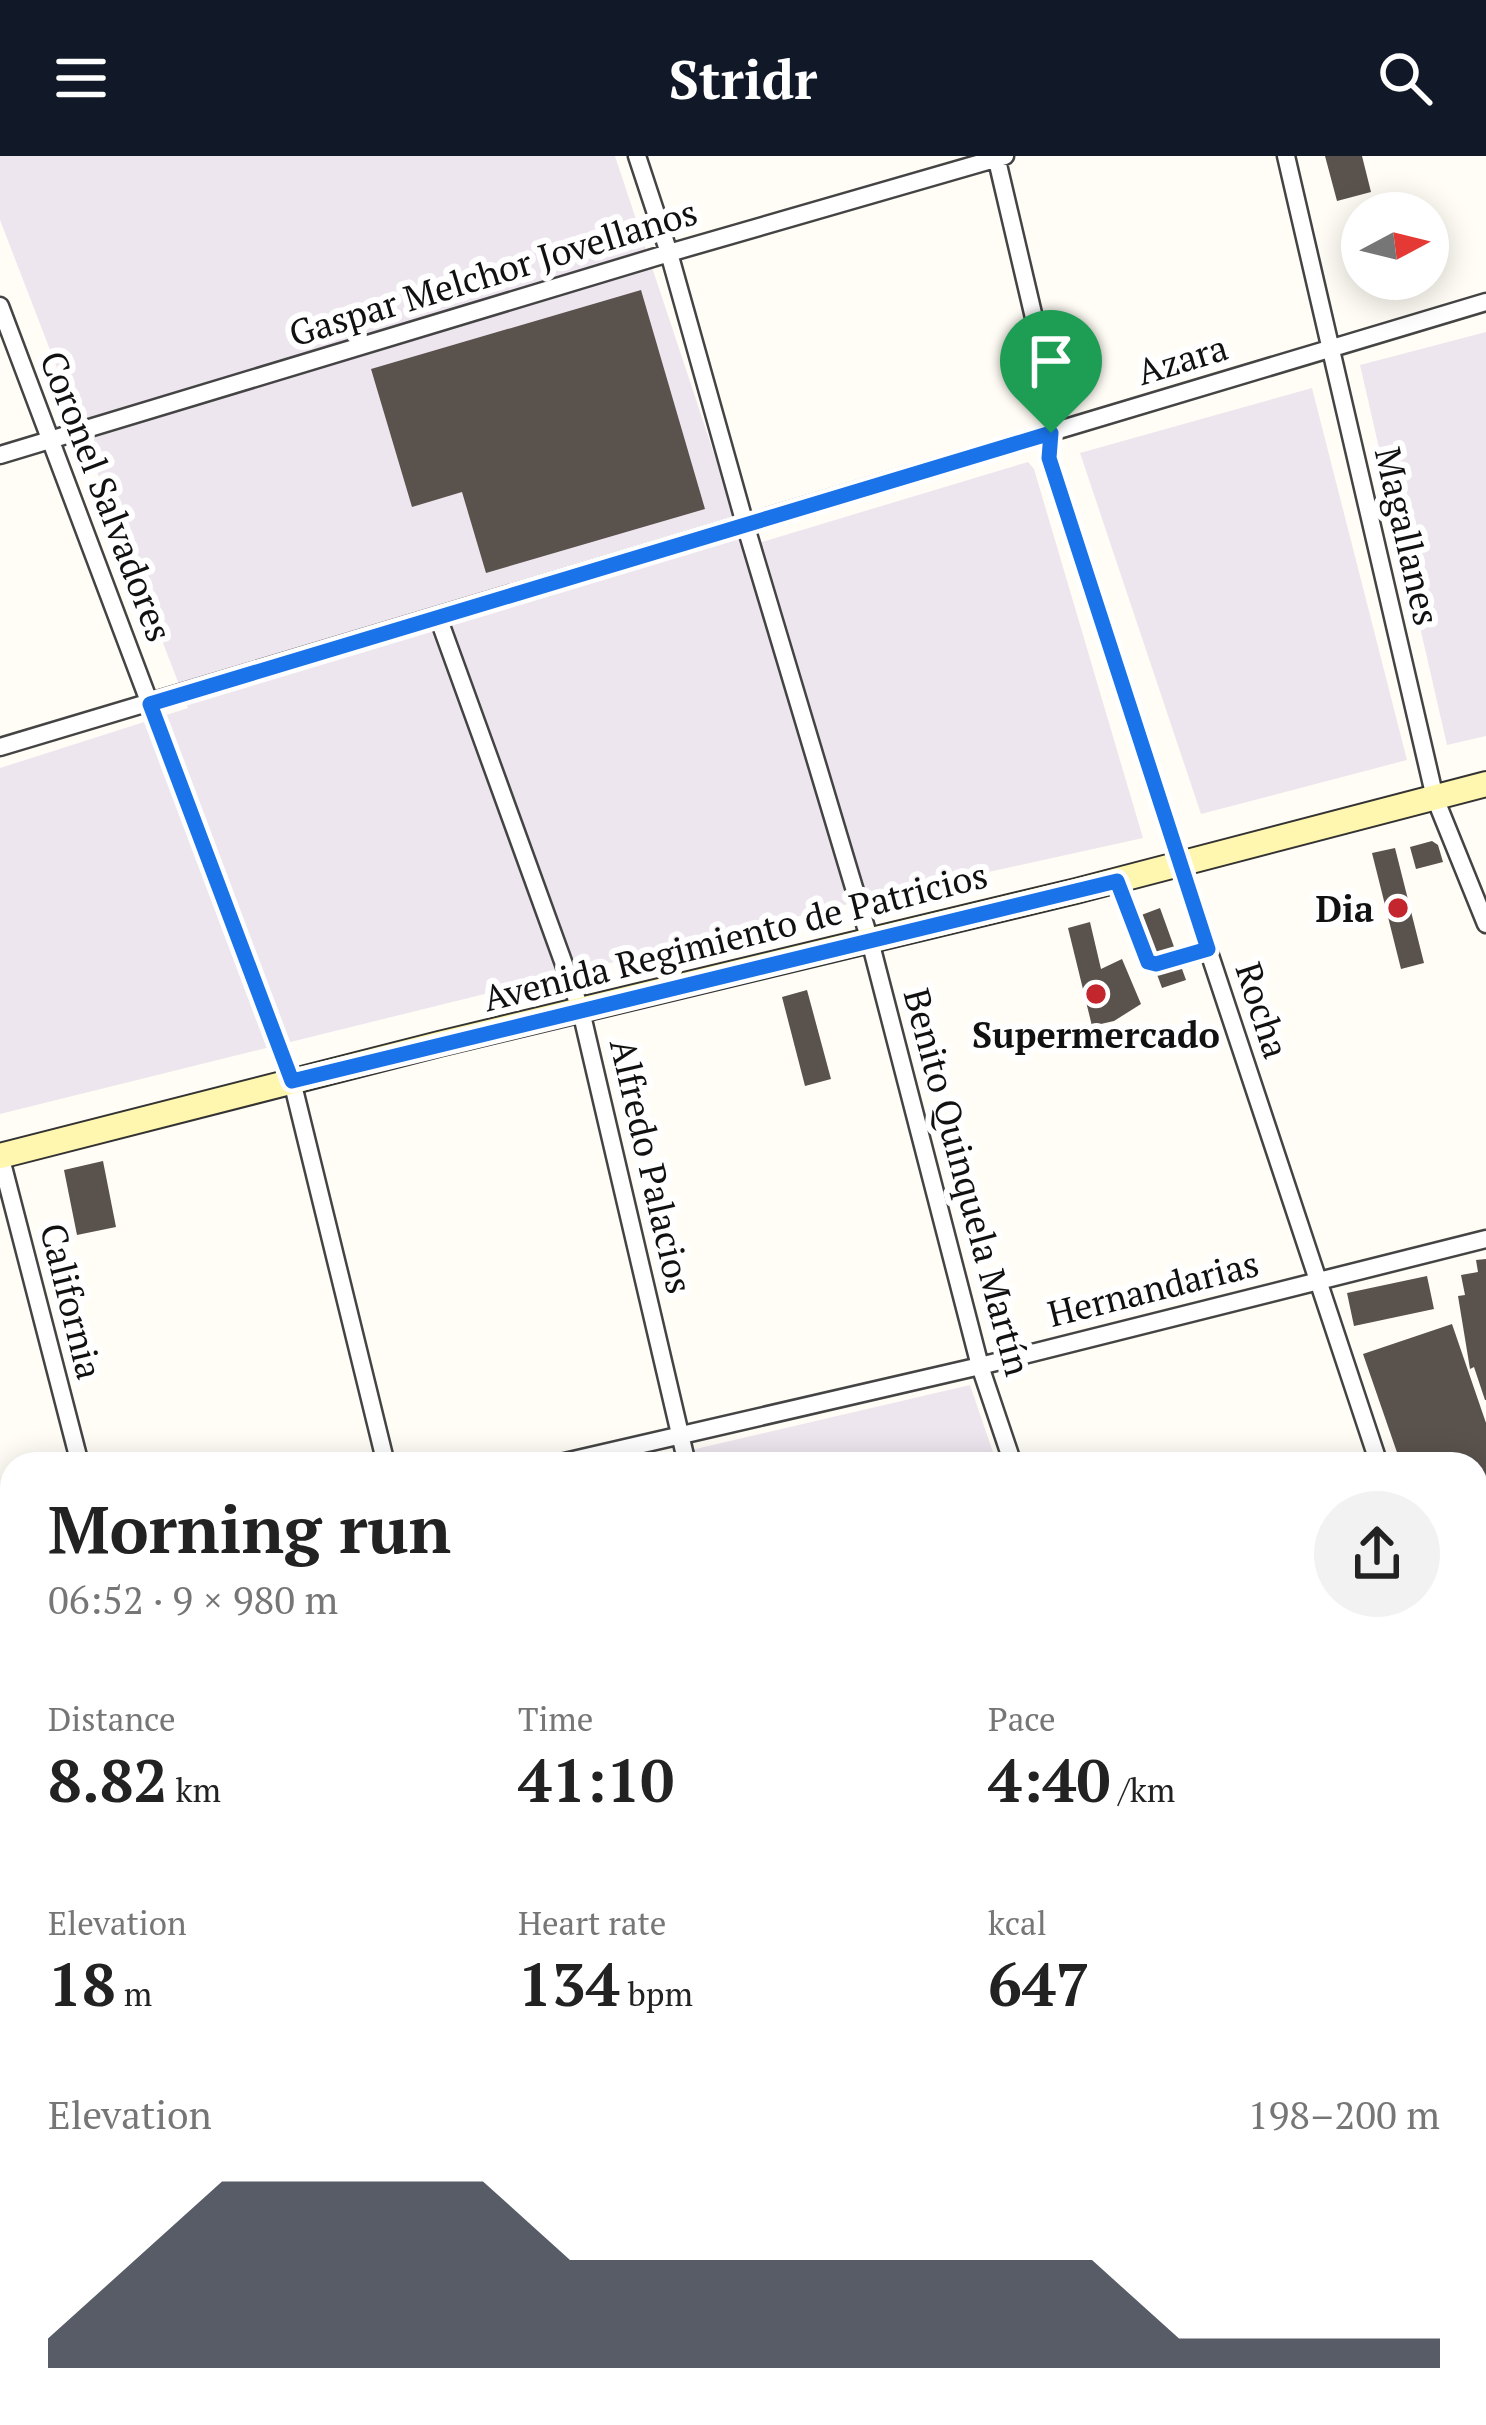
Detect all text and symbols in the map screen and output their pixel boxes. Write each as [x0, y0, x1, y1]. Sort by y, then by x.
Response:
text: Stridr [669, 43, 817, 114]
icon: menu [48, 45, 114, 111]
icon: search [1372, 45, 1438, 111]
street label: Gaspar Melchor Jovellanos [283, 188, 703, 356]
north arrow [1341, 192, 1449, 300]
map controls [1341, 192, 1449, 300]
pin [1000, 310, 1102, 433]
street label: Azara [1131, 323, 1233, 395]
icon: arrive [1018, 328, 1084, 394]
street label: Coronel Salvadores [30, 344, 184, 648]
street label: Magallanes [1365, 442, 1451, 630]
street label: Avenida Regimiento de Patricios [478, 851, 992, 1021]
place label: Dia [1315, 885, 1374, 932]
marker: Dia [1385, 895, 1411, 921]
street label: Rocha [1225, 956, 1301, 1064]
marker: Supermercado [1083, 981, 1109, 1007]
street label: Benito Quinquela Martín [894, 983, 1042, 1381]
place label: Supermercado [972, 1011, 1220, 1058]
street label: Alfredo Palacios [600, 1034, 704, 1298]
street label: California [30, 1218, 114, 1384]
street label: Hernandarias [1043, 1239, 1263, 1337]
text: Morning run [48, 1484, 451, 1572]
button: share [1314, 1491, 1440, 1617]
text: 06:52 · 9 × 980 m [48, 1573, 338, 1625]
text: Distance [48, 1697, 175, 1740]
text: Time [518, 1697, 593, 1740]
text: Pace [988, 1697, 1056, 1740]
text: 8.82 [48, 1740, 167, 1819]
text: 41:10 [518, 1740, 674, 1819]
text: 4:40 [988, 1740, 1110, 1819]
text: km [167, 1768, 221, 1811]
text: /km [1110, 1768, 1175, 1811]
text: Elevation [48, 1901, 187, 1944]
text: Heart rate [518, 1901, 666, 1944]
text: kcal [988, 1901, 1047, 1944]
text: 18 [48, 1944, 116, 2023]
text: 134 [518, 1944, 620, 2023]
text: 647 [988, 1944, 1090, 2023]
text: m [116, 1972, 152, 2015]
text: bpm [620, 1972, 693, 2015]
text: Elevation [48, 2088, 212, 2140]
text: 198–200 m [1248, 2088, 1440, 2140]

